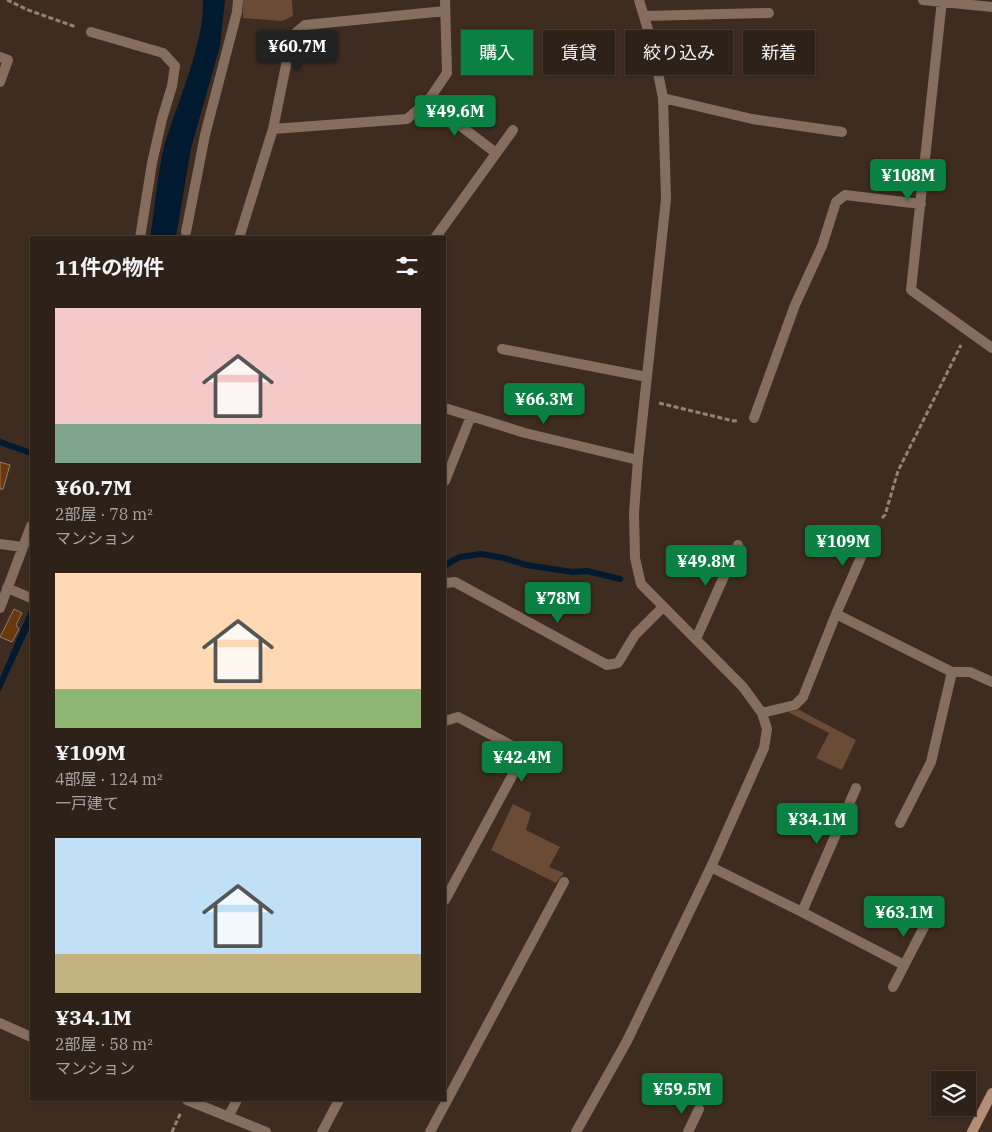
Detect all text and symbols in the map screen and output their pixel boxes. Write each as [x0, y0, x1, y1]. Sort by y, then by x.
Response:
pin: ¥60.7M [256, 30, 338, 72]
chip: 購入 [461, 30, 533, 75]
chip: 賃貸 [543, 30, 615, 75]
chip: 絞り込み [625, 30, 733, 75]
chip: 新着 [743, 30, 815, 75]
text: ¥60.7M [268, 36, 326, 56]
pin: ¥49.6M [414, 94, 496, 137]
text: ¥49.6M [426, 101, 484, 121]
pin: ¥108M [873, 158, 943, 201]
text: ¥108M [881, 165, 935, 185]
icon: filters [393, 252, 421, 280]
text: 11件の物件 [55, 253, 164, 281]
icon: home [193, 341, 283, 431]
pin: ¥66.3M [503, 382, 585, 425]
text: ¥66.3M [515, 389, 573, 409]
text: ¥60.7M [55, 473, 132, 501]
text: 2部屋 · 78 m² [55, 504, 153, 524]
pin: ¥109M [808, 524, 878, 567]
text: マンション [55, 528, 135, 548]
text: ¥109M [816, 531, 870, 551]
pin: ¥49.8M [665, 544, 747, 587]
text: ¥49.8M [677, 551, 735, 571]
pin: ¥78M [528, 582, 588, 624]
text: ¥78M [536, 588, 580, 608]
icon: home [193, 606, 283, 696]
text: ¥109M [55, 738, 126, 766]
pin: ¥42.4M [481, 740, 563, 783]
text: ¥42.4M [493, 747, 551, 767]
text: 4部屋 · 124 m² [55, 769, 163, 789]
text: 一戸建て [55, 793, 119, 813]
pin: ¥34.1M [776, 802, 858, 845]
text: ¥34.1M [788, 809, 846, 829]
icon: home [193, 871, 283, 961]
pin: ¥63.1M [863, 896, 945, 938]
text: ¥63.1M [875, 902, 933, 922]
text: ¥34.1M [55, 1003, 132, 1031]
text: 2部屋 · 58 m² [55, 1034, 153, 1054]
text: マンション [55, 1058, 135, 1078]
map controls [931, 1071, 976, 1116]
button: layers [931, 1071, 976, 1116]
pin: ¥59.5M [641, 1072, 723, 1115]
text: ¥59.5M [653, 1079, 711, 1099]

